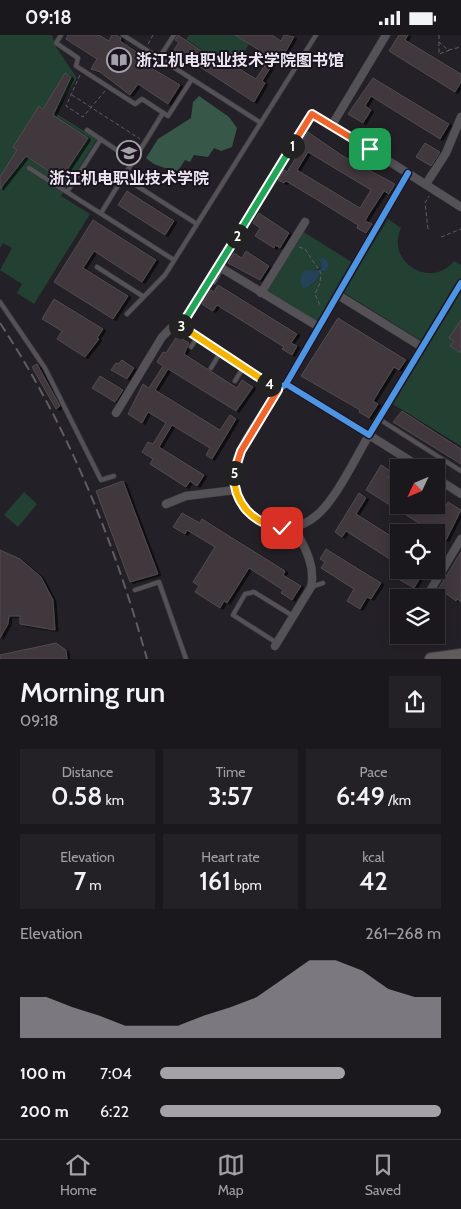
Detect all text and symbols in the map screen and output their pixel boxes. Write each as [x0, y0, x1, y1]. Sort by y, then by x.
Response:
text: 09:18 [25, 6, 72, 29]
library icon: 浙江机电职业技术学院图书馆 [106, 47, 132, 73]
place label: 浙江机电职业技术学院图书馆 [136, 51, 344, 70]
pin [349, 128, 391, 170]
pin: 1 [280, 133, 304, 159]
icon: arrive [356, 135, 384, 163]
text: 1 [290, 137, 295, 155]
school or university icon: 浙江机电职业技术学院 [116, 140, 142, 166]
place label: 浙江机电职业技术学院 [49, 169, 209, 188]
pin: 2 [224, 223, 250, 249]
text: 2 [234, 227, 241, 245]
pin: 3 [168, 313, 194, 339]
text: 3 [178, 317, 185, 335]
pin: 4 [256, 371, 282, 397]
text: 4 [265, 375, 274, 393]
north arrow [390, 459, 445, 514]
map controls [390, 459, 445, 644]
pin: 5 [222, 461, 246, 485]
text: 5 [231, 464, 238, 482]
pin [261, 507, 303, 549]
icon: check [268, 514, 296, 542]
button: locate [390, 524, 445, 579]
button: layers [390, 589, 445, 644]
text: Morning run [20, 675, 165, 709]
button: share [389, 676, 441, 728]
text: 09:18 [20, 711, 59, 730]
text: Distance [62, 763, 113, 781]
text: Time [216, 763, 245, 781]
text: Pace [360, 763, 387, 781]
text: 0.58 [51, 781, 102, 811]
text: 3:57 [208, 781, 253, 811]
text: 6:49 [336, 781, 385, 811]
text: km [102, 791, 124, 809]
text: /km [385, 791, 411, 809]
text: Elevation [60, 848, 115, 866]
text: Heart rate [201, 848, 260, 866]
text: kcal [362, 848, 385, 866]
text: 7 [73, 866, 86, 896]
text: 161 [199, 866, 231, 896]
text: 42 [359, 866, 388, 896]
text: m [86, 876, 102, 894]
text: bpm [231, 876, 262, 894]
text: Elevation [20, 924, 83, 943]
text: 261–268 m [365, 924, 441, 943]
text: 100 m [20, 1064, 66, 1083]
text: 7:04 [100, 1064, 132, 1083]
text: 200 m [20, 1102, 69, 1121]
text: 6:22 [100, 1102, 129, 1121]
tab: Home [60, 1151, 97, 1199]
tab: Map [217, 1151, 245, 1199]
tab: Saved [365, 1151, 401, 1199]

